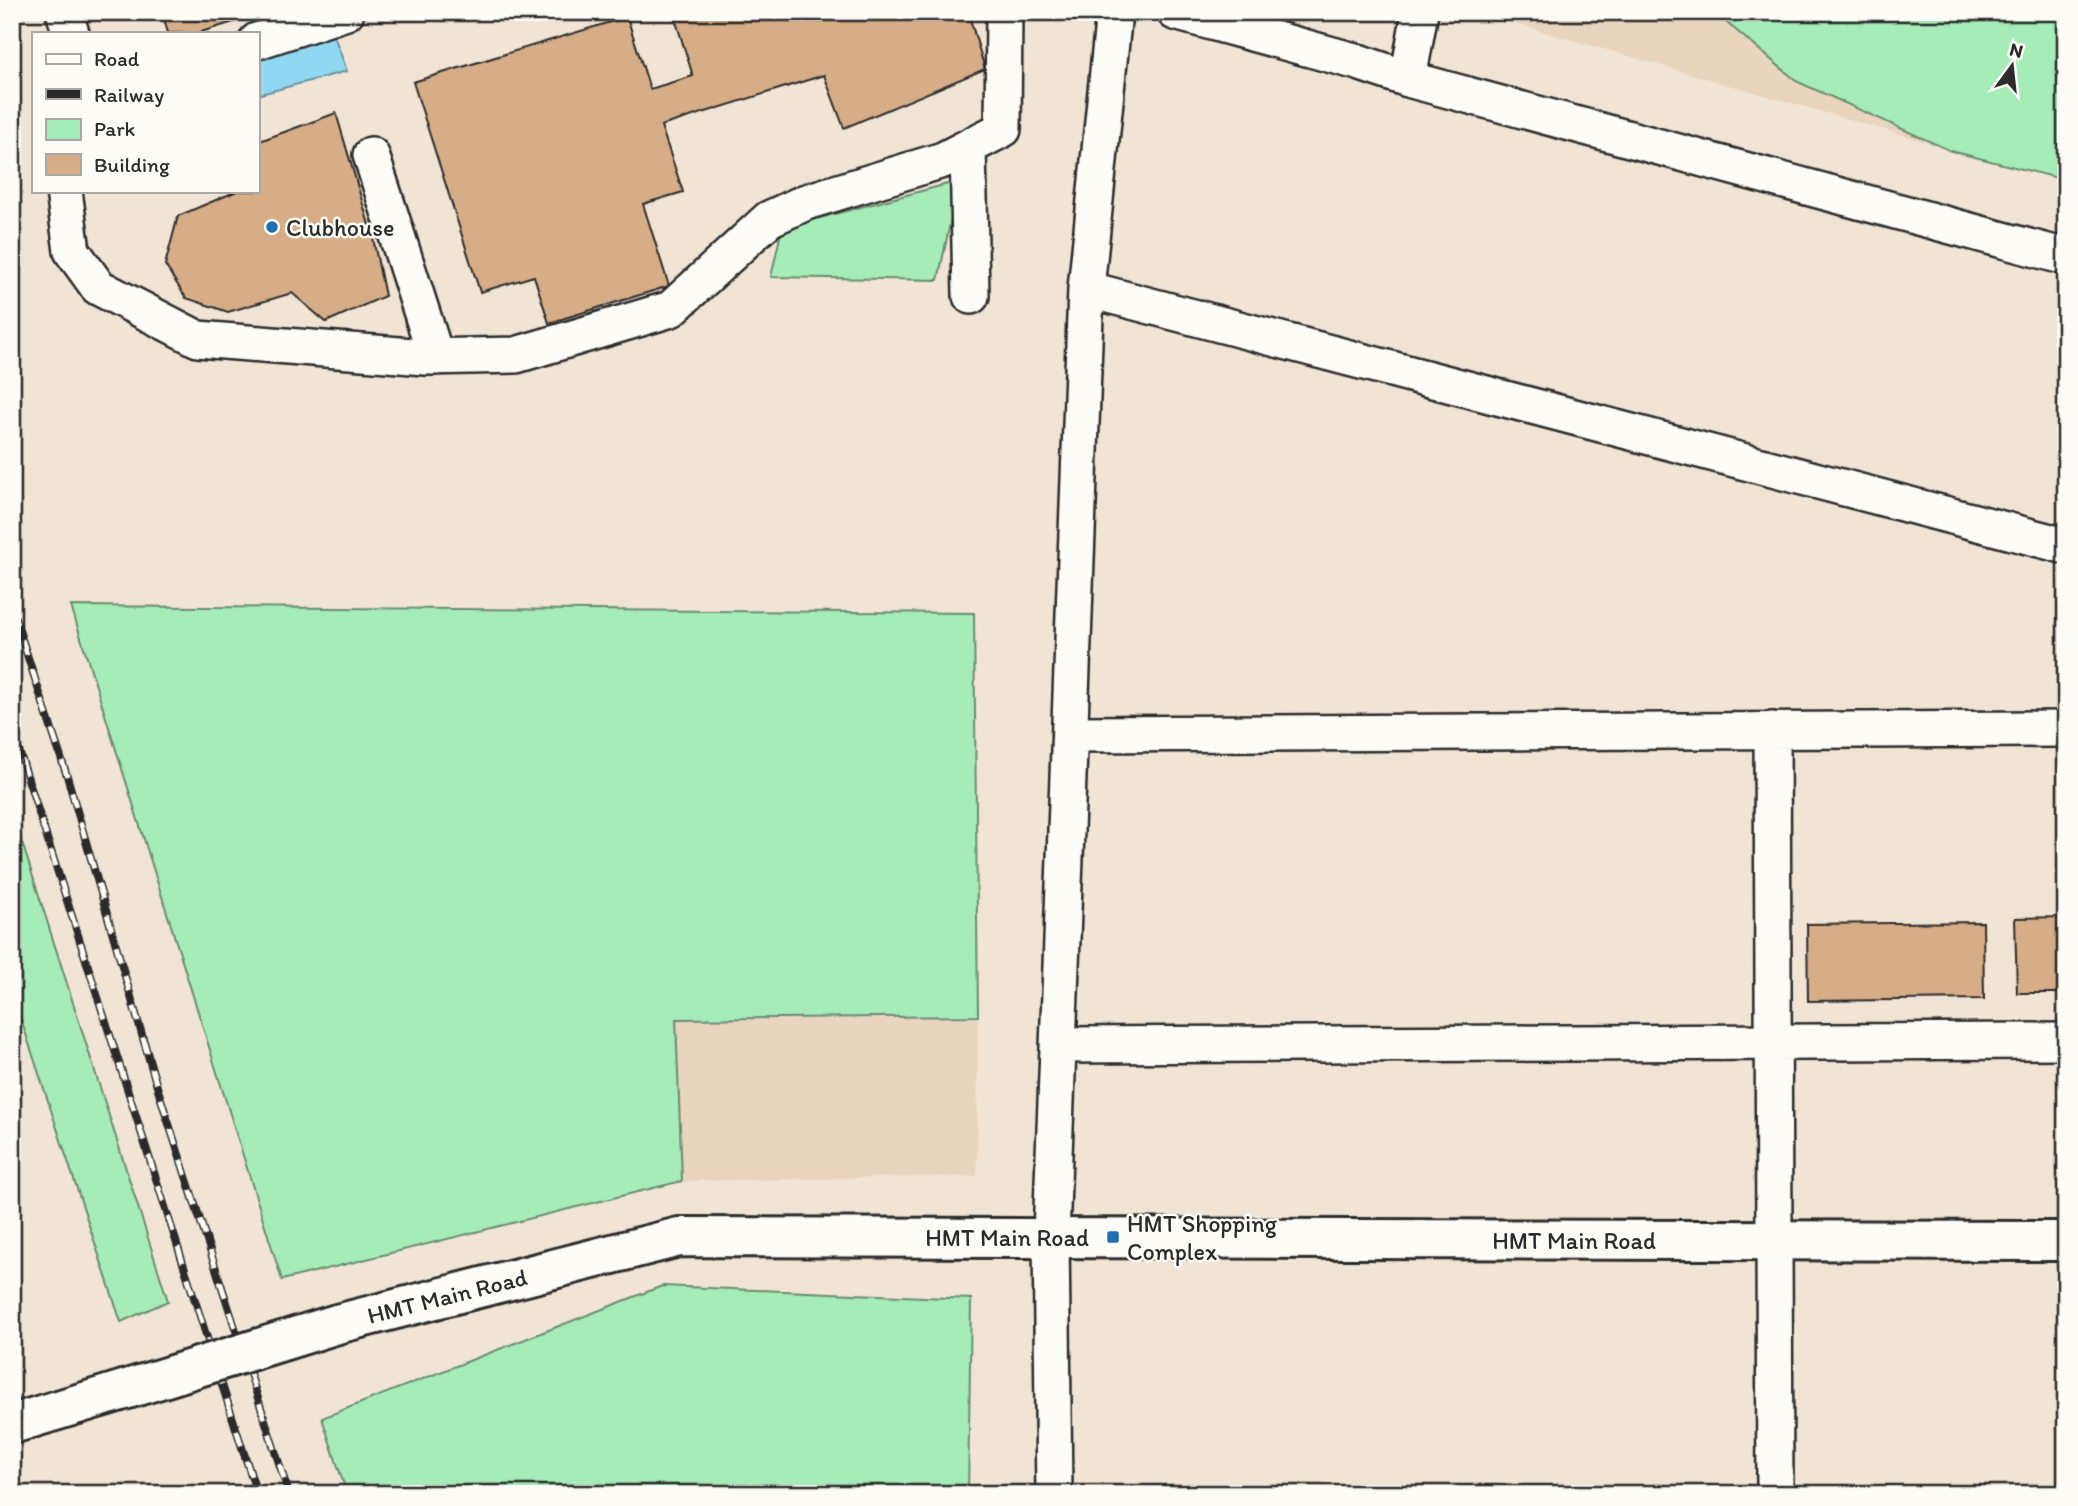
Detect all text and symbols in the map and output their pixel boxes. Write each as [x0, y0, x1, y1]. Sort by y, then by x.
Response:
legend [32, 32, 259, 192]
north arrow [1976, 32, 2046, 102]
text: N [2007, 37, 2025, 63]
text: Road [94, 46, 140, 71]
text: Railway [94, 82, 164, 107]
text: Park [94, 116, 136, 141]
text: Building [94, 152, 170, 177]
place label: Clubhouse [286, 213, 394, 242]
marker: Clubhouse [264, 219, 280, 235]
place label: HMT Shopping Complex [1127, 1209, 1278, 1266]
street label: HMT Main Road [925, 1223, 1089, 1252]
street label: HMT Main Road [1492, 1226, 1656, 1255]
marker: HMT Shopping Complex [1105, 1229, 1121, 1245]
street label: HMT Main Road [364, 1262, 530, 1330]

